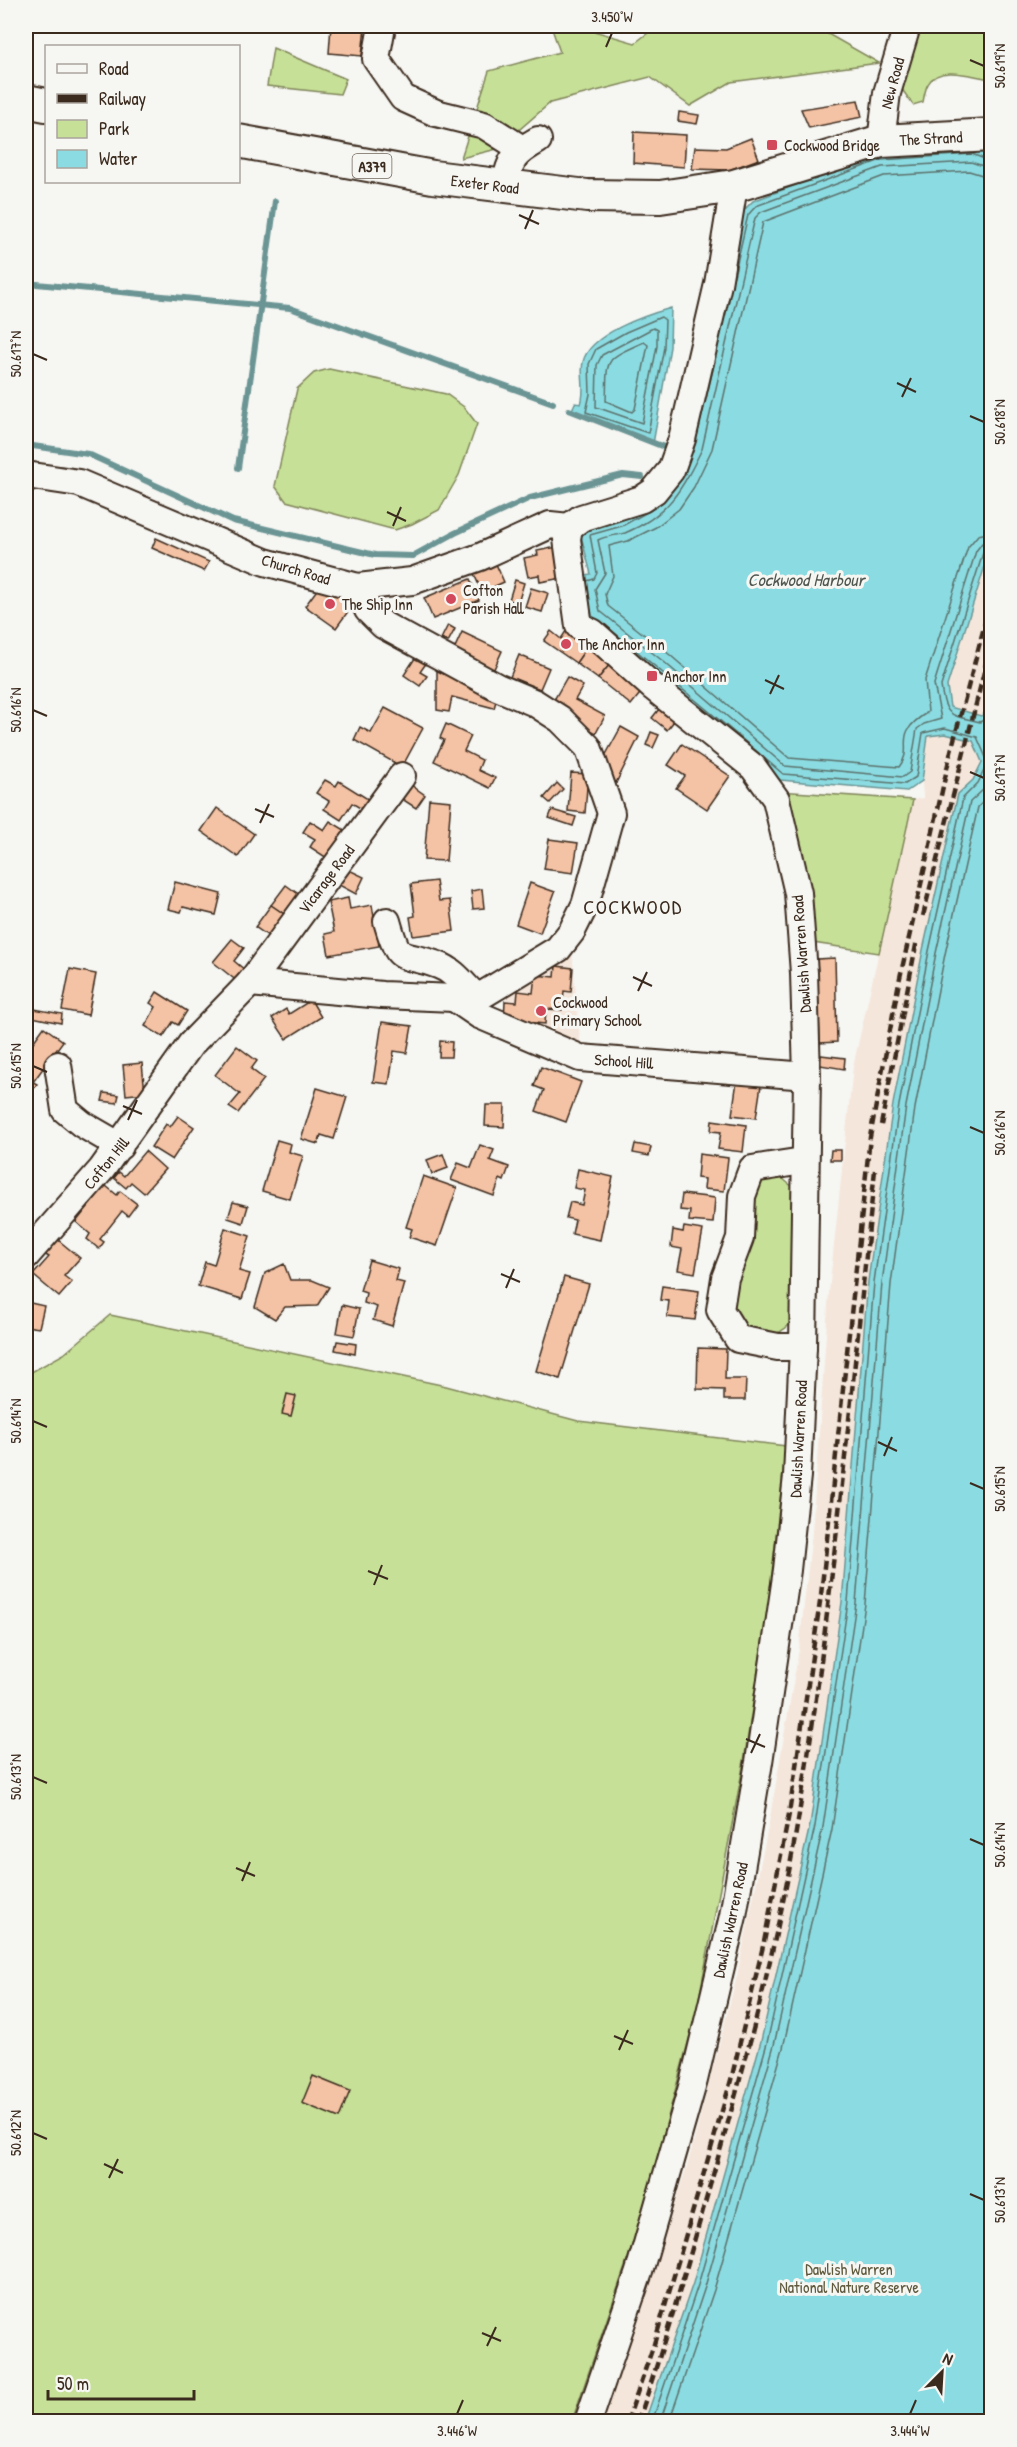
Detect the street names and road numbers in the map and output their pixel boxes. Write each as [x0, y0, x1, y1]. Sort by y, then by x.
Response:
street label: New Road [875, 55, 909, 111]
street label: The Strand [899, 125, 963, 151]
road number: A379 [352, 154, 392, 178]
street label: Exeter Road [450, 169, 520, 199]
street label: Church Road [259, 548, 333, 590]
street label: Vicarage Road [293, 840, 359, 918]
street label: Dawlish Warren Road [786, 895, 816, 1013]
street label: School Hill [594, 1048, 654, 1074]
street label: Cofton Hill [78, 1132, 134, 1194]
street label: Dawlish Warren Road [784, 1380, 812, 1498]
street label: Dawlish Warren Road [707, 1860, 753, 1980]

